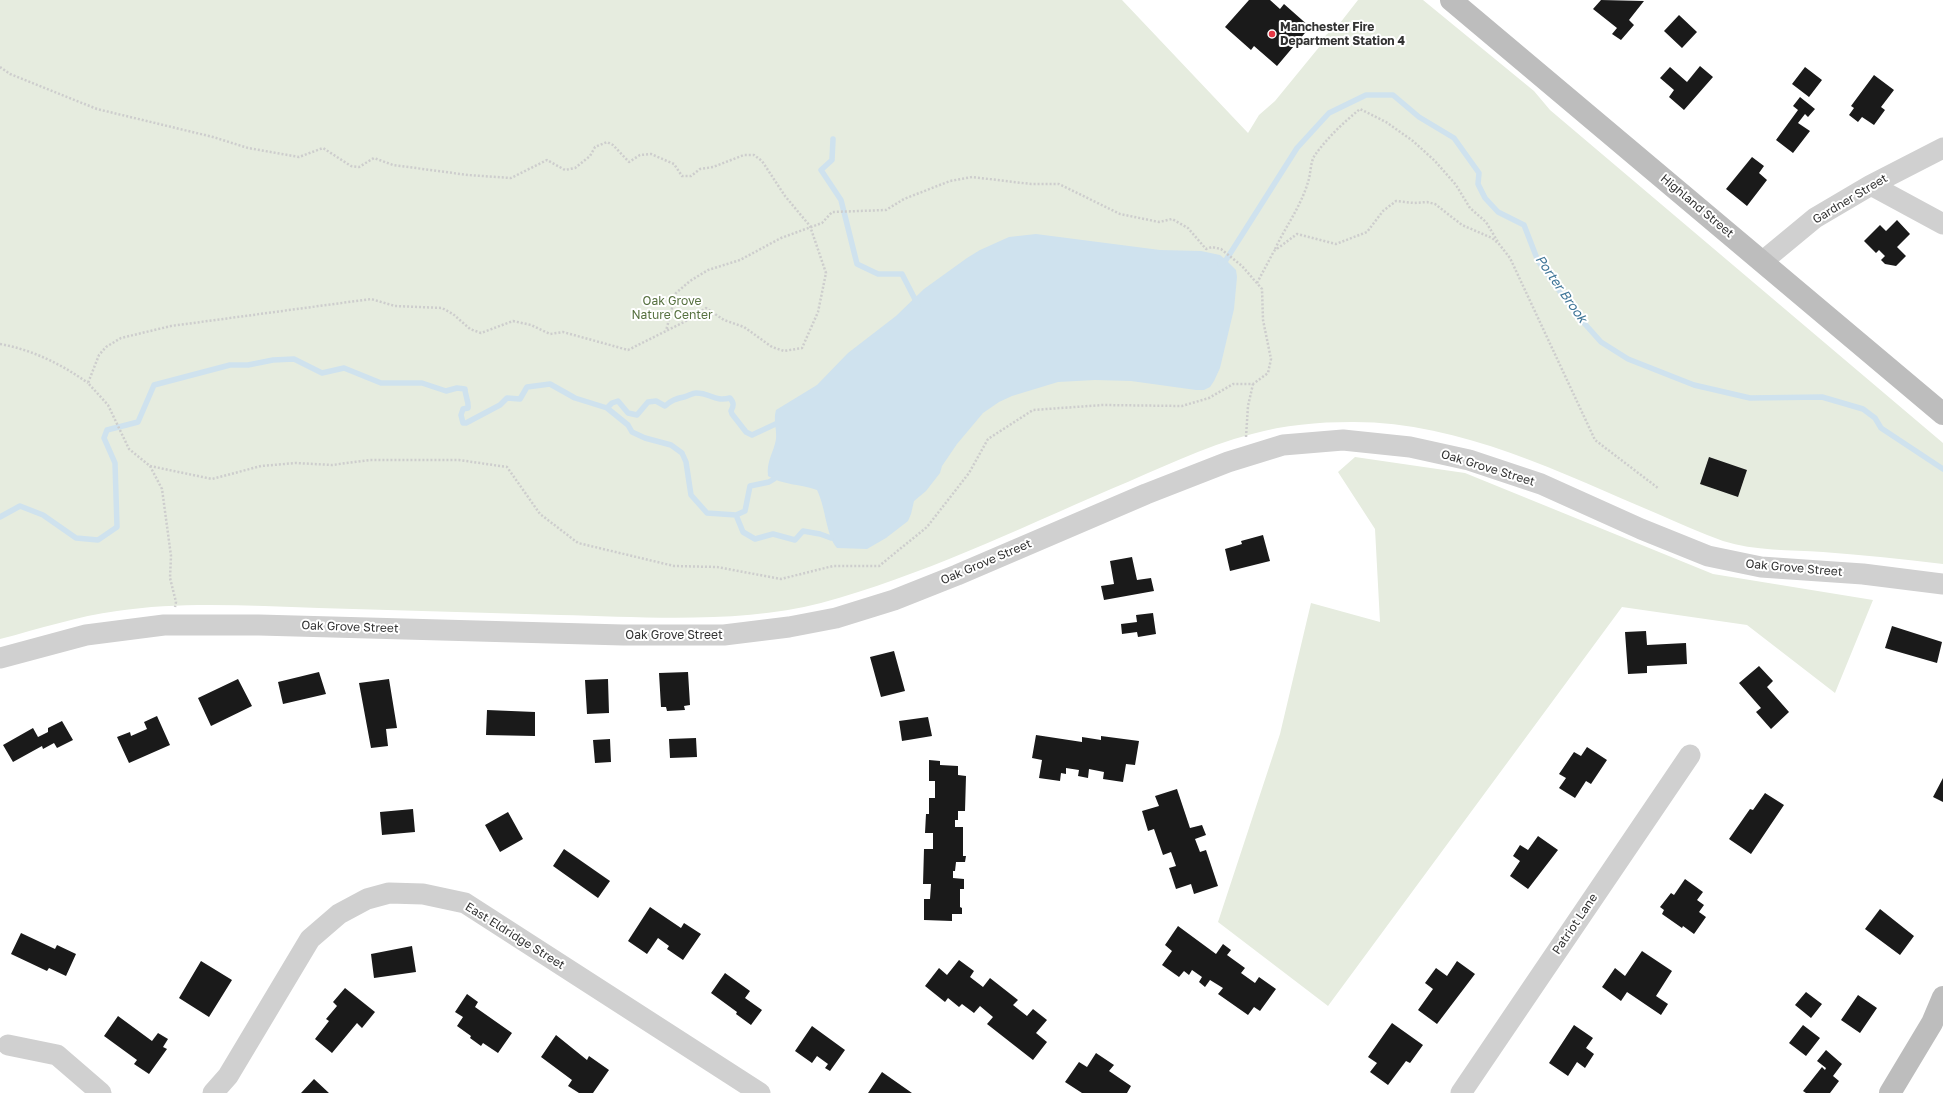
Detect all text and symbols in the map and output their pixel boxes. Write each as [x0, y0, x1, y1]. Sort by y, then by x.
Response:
place label: Manchester Fire Department Station 4 [1280, 20, 1405, 48]
marker: Manchester Fire Department Station 4 [1267, 29, 1277, 39]
street label: Highland Street [1658, 171, 1736, 241]
street label: Gardner Street [1810, 171, 1890, 227]
water label: Porter Brook [1532, 252, 1590, 326]
park label: Oak Grove Nature Center [631, 294, 713, 322]
street label: Oak Grove Street [1439, 447, 1537, 489]
street label: Oak Grove Street [938, 536, 1034, 588]
street label: Oak Grove Street [1745, 557, 1843, 579]
street label: Oak Grove Street [301, 618, 399, 636]
street label: Oak Grove Street [625, 628, 723, 642]
street label: Patriot Lane [1549, 891, 1601, 957]
street label: East Eldridge Street [463, 900, 567, 972]

